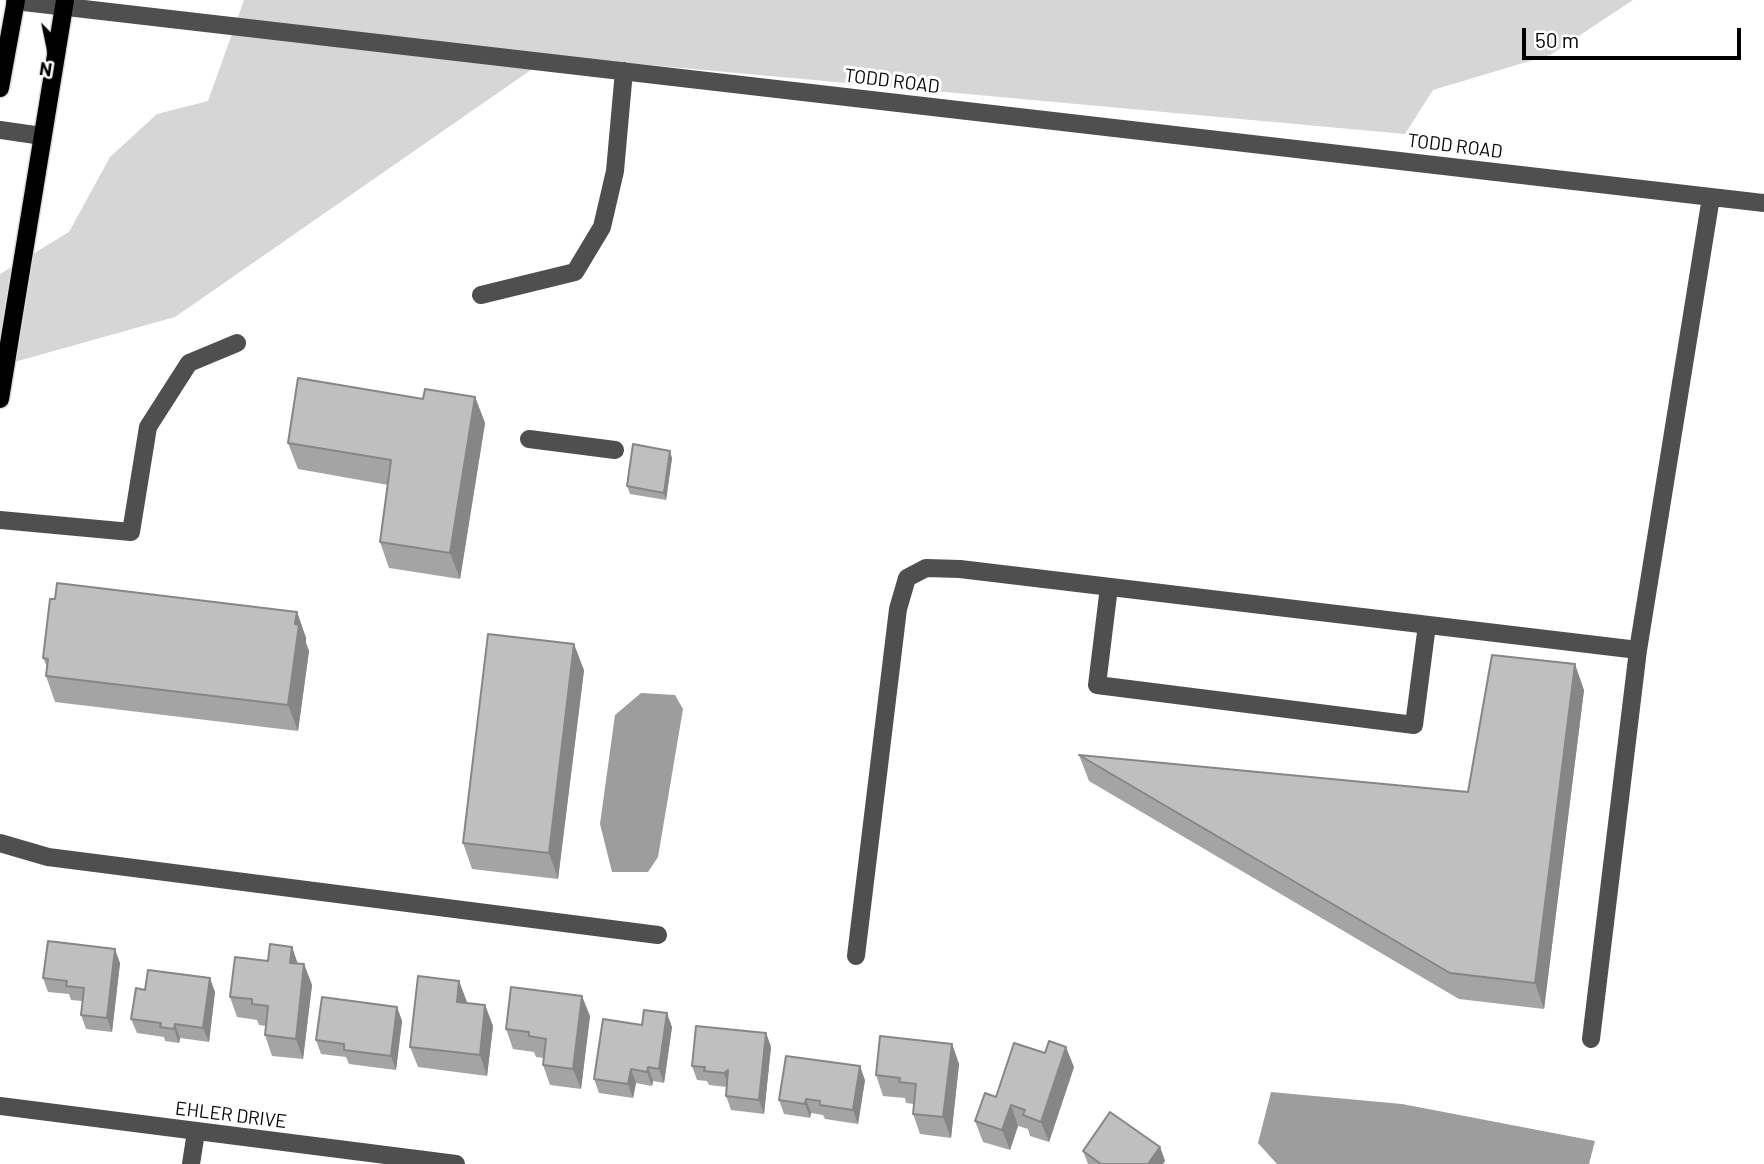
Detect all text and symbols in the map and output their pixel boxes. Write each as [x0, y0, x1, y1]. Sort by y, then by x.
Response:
north arrow [14, 14, 84, 84]
scale bar [1526, 14, 1745, 58]
text: 50 m [1535, 27, 1579, 52]
text: N [38, 58, 54, 83]
street label: TODD ROAD [843, 64, 941, 98]
street label: TODD ROAD [1406, 129, 1504, 163]
street label: EHLER DRIVE [174, 1097, 288, 1133]

